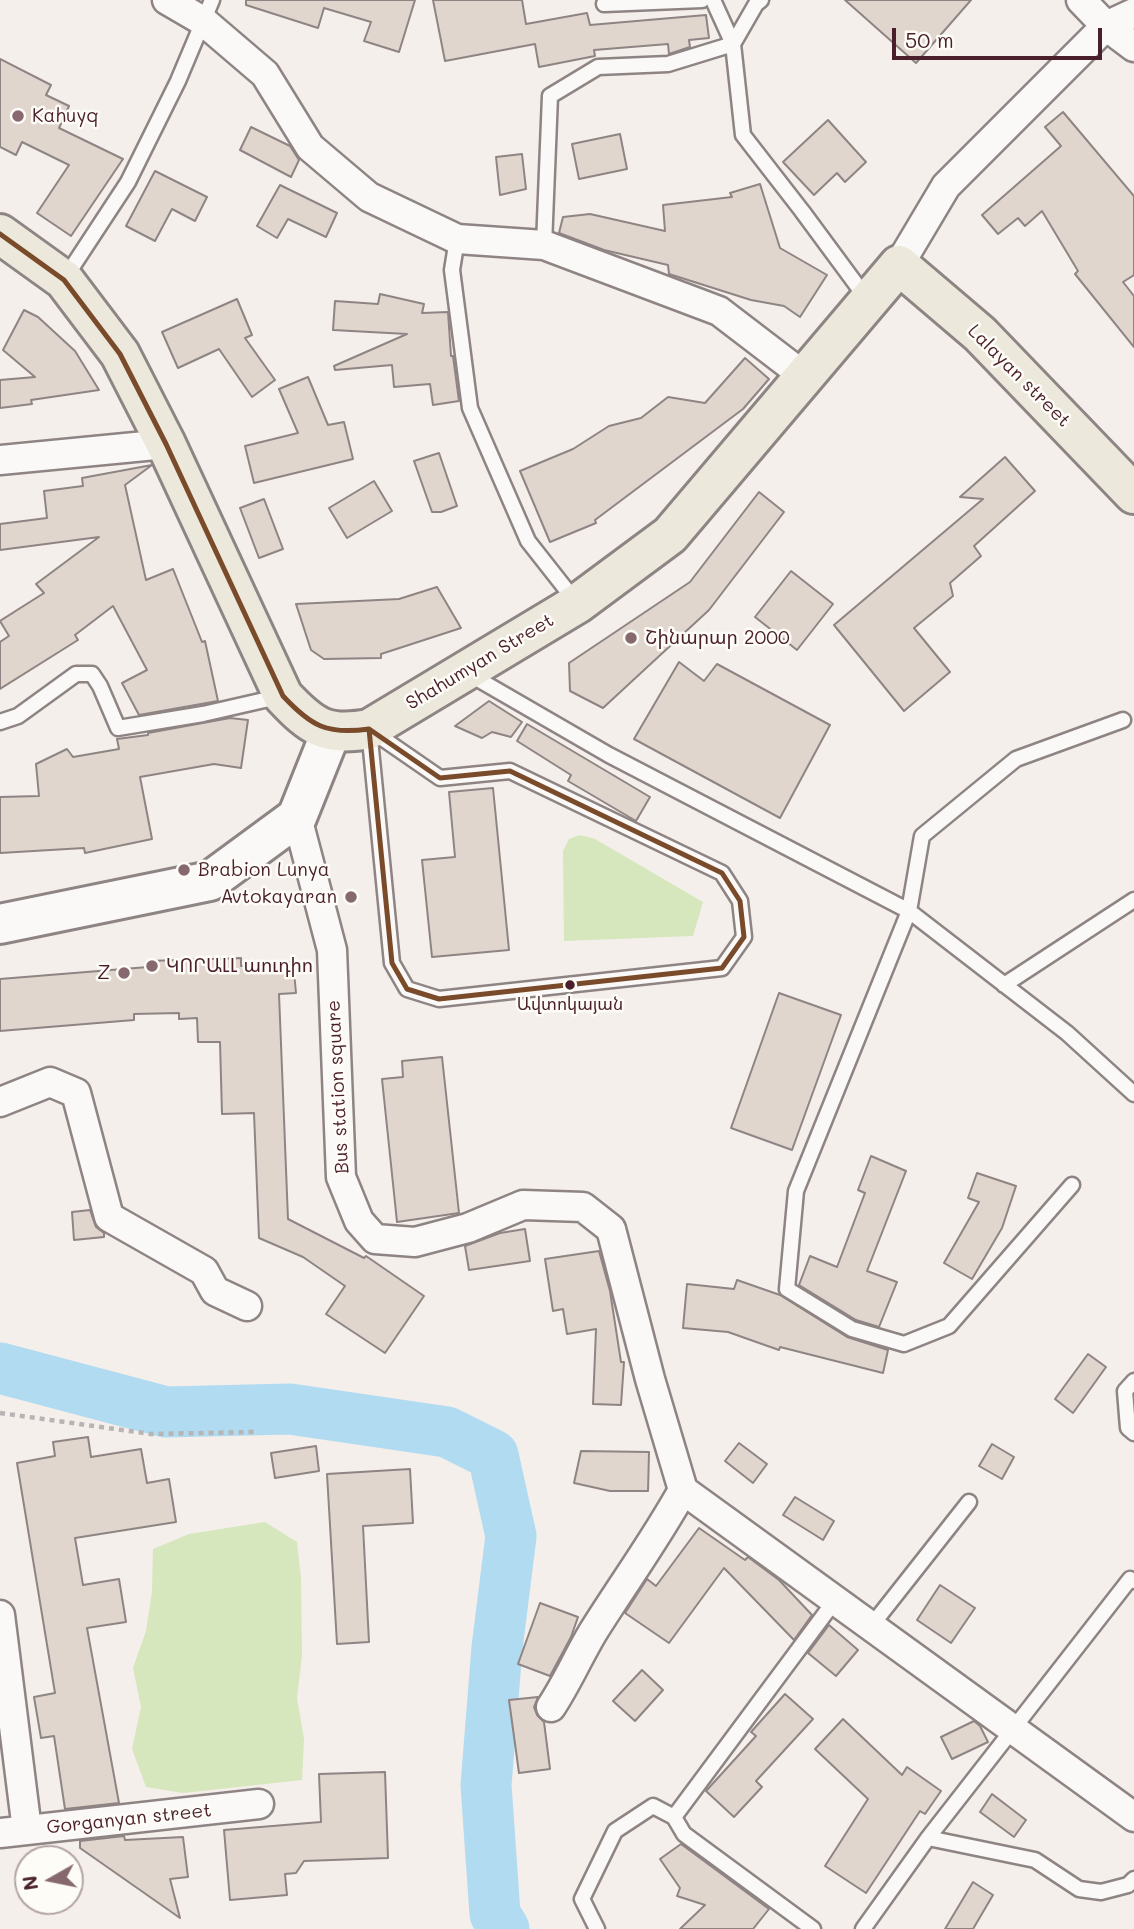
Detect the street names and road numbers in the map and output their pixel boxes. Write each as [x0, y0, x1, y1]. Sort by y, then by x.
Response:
street label: Lalayan street [963, 320, 1075, 432]
street label: Shahumyan Street [402, 609, 558, 715]
street label: Bus station square [322, 1000, 354, 1174]
street label: Gorganyan street [45, 1799, 213, 1839]

